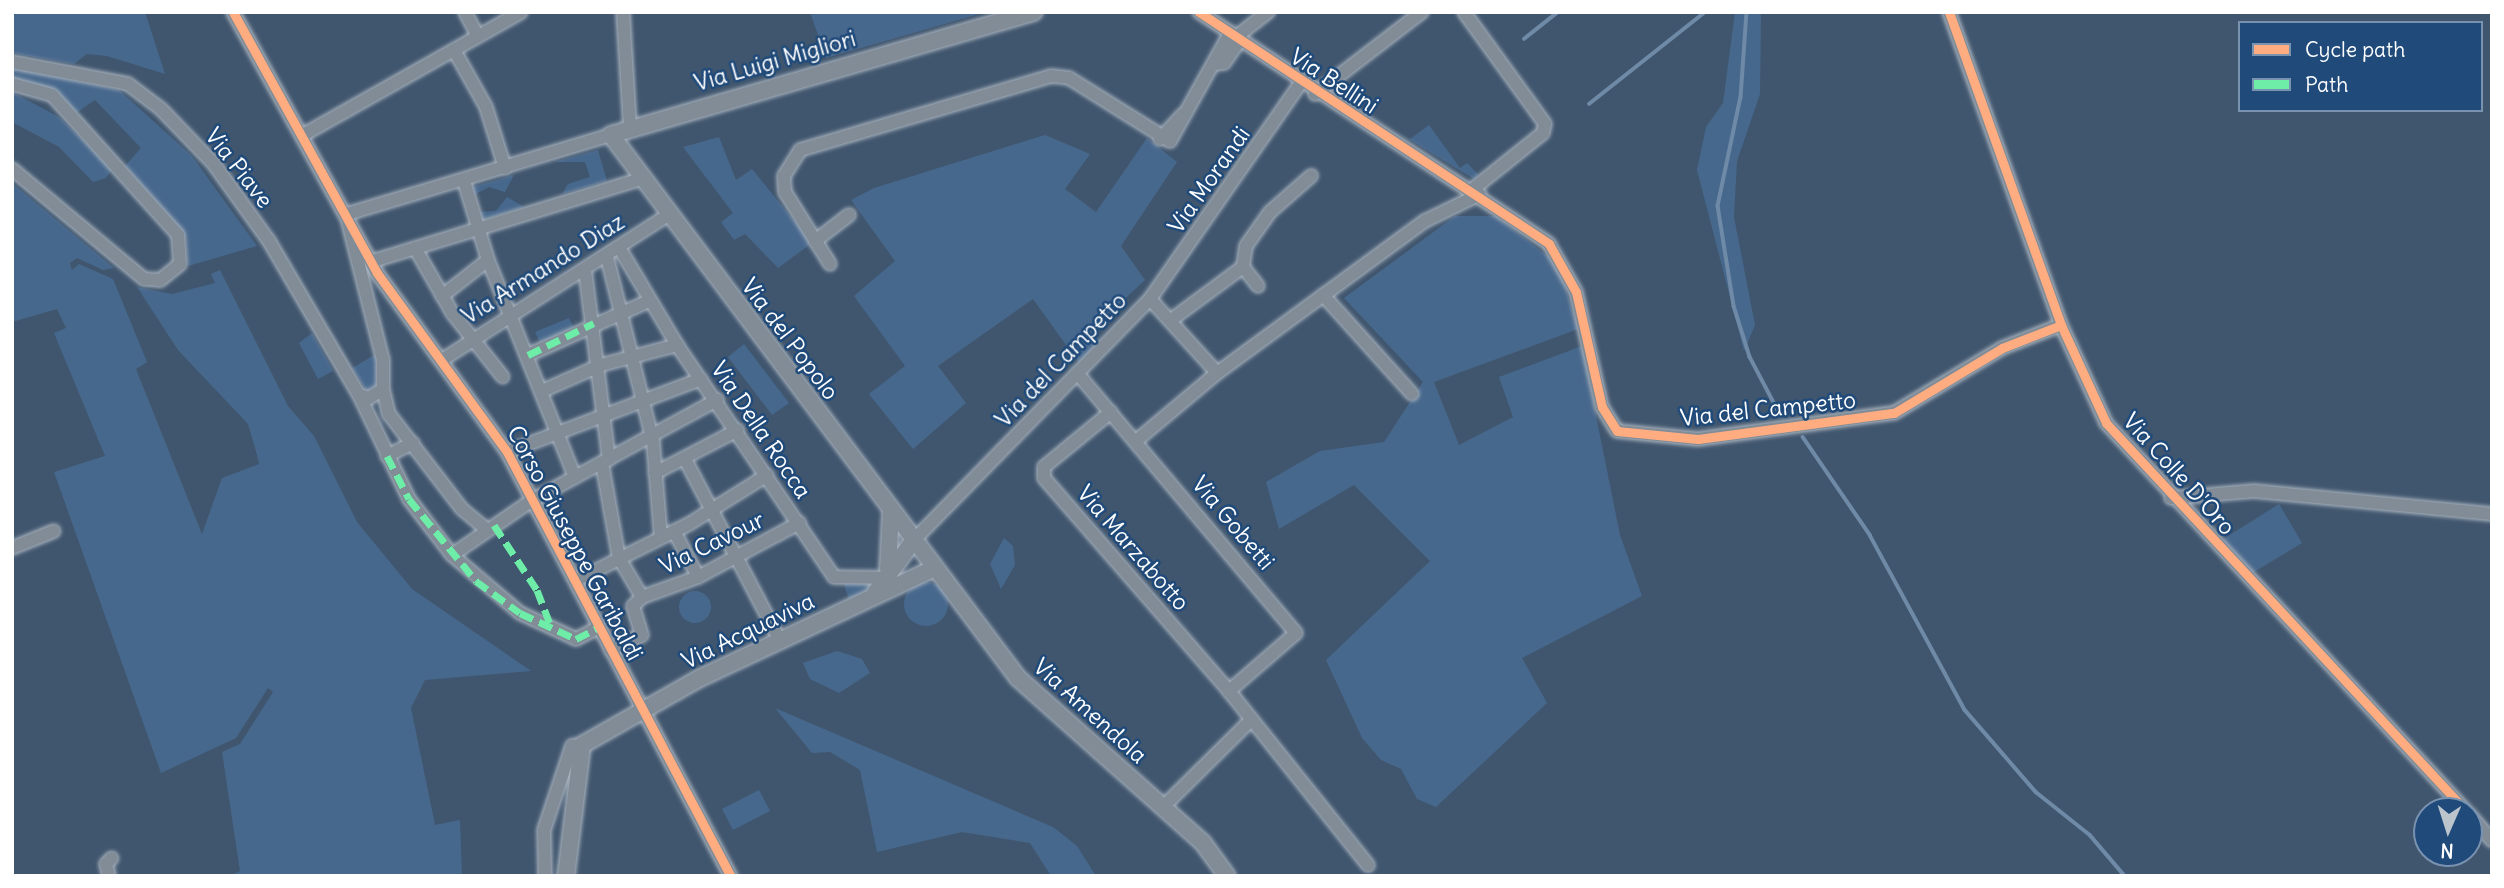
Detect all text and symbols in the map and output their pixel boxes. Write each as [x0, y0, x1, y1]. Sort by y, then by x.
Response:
legend [2238, 21, 2483, 112]
street label: Via Luigi Migliori [691, 25, 859, 97]
text: Cycle path [2305, 36, 2405, 63]
street label: Via Bellini [1285, 42, 1383, 120]
text: Path [2305, 71, 2348, 98]
street label: Via Morandi [1162, 121, 1256, 239]
street label: Via Piave [199, 123, 279, 213]
street label: Via Armando Diaz [457, 208, 629, 330]
street label: Via del Popolo [735, 273, 845, 405]
street label: Via del Campetto [990, 287, 1132, 433]
street label: Via Della Rocca [705, 356, 817, 504]
street label: Via del Campetto [1679, 386, 1857, 432]
street label: Via Colle D'Oro [2117, 407, 2241, 541]
street label: Corso Giuseppe Garibaldi [501, 421, 649, 665]
street label: Via Gobetti [1186, 471, 1280, 575]
street label: Via Marzabotto [1071, 480, 1195, 616]
street label: Via Cavour [655, 506, 769, 580]
street label: Via Acquaviva [677, 587, 819, 675]
street label: Via Amendola [1027, 653, 1153, 769]
north arrow [2413, 797, 2483, 867]
text: N [2440, 839, 2454, 863]

